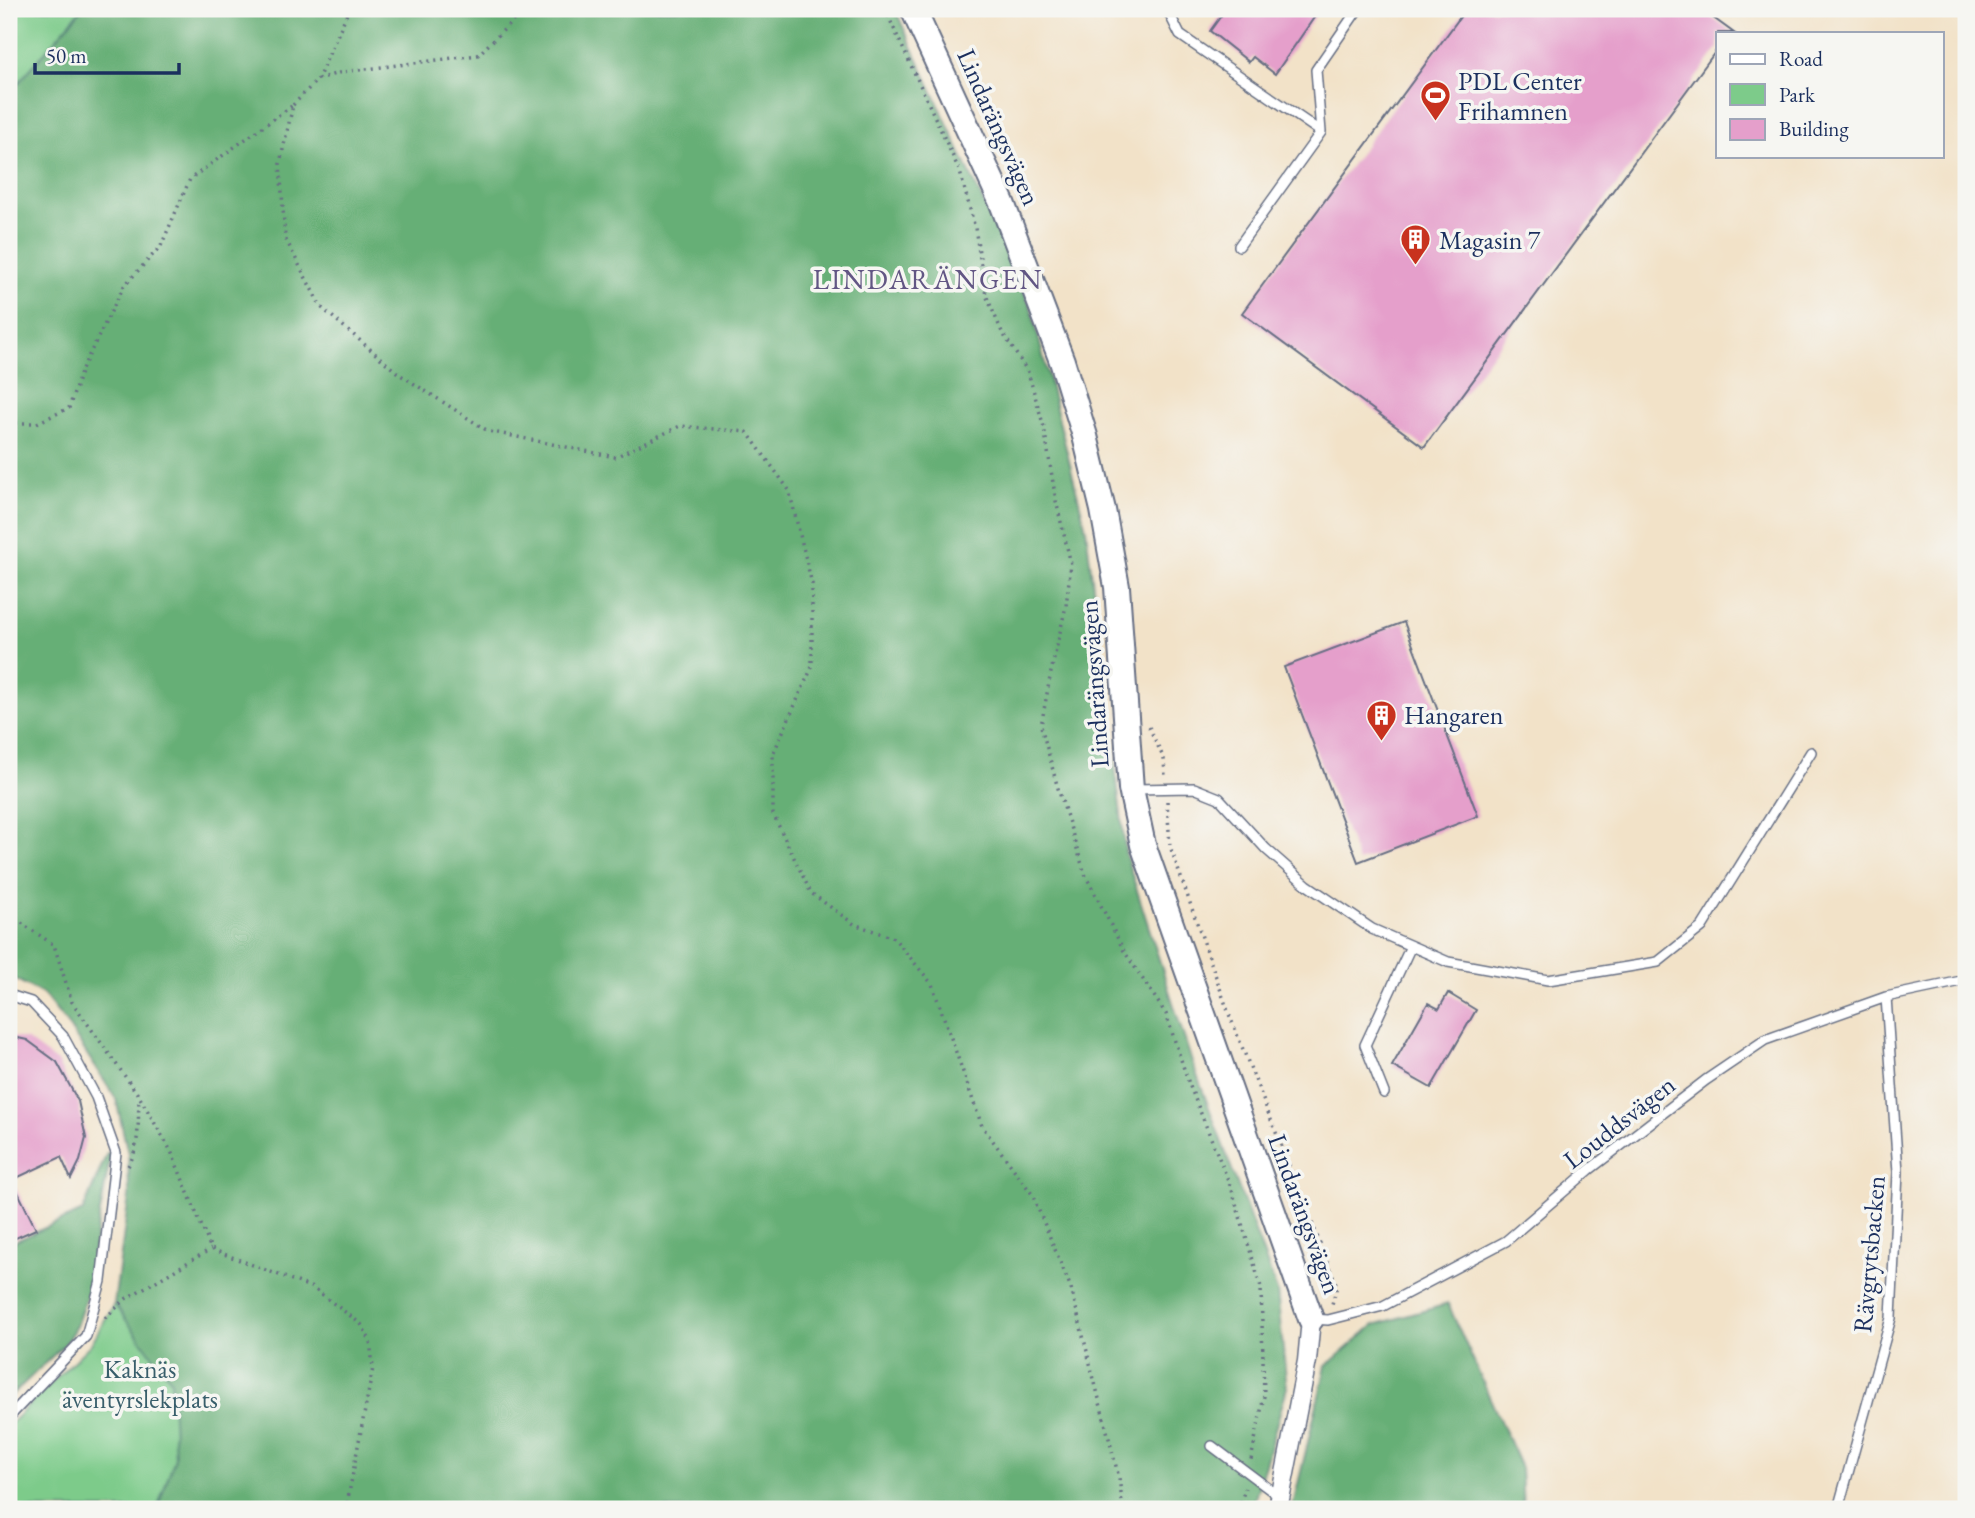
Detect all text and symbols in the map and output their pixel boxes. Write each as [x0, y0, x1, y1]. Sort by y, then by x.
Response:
scale bar [35, 32, 178, 76]
legend [1716, 32, 1944, 158]
text: 50 m [46, 42, 87, 69]
street label: Lindarängsvägen [949, 43, 1049, 211]
text: Road [1779, 45, 1823, 72]
place label: PDL Center Frihamnen [1458, 64, 1582, 128]
sports icon: PDL Center Frihamnen [1418, 79, 1452, 123]
text: Park [1779, 81, 1816, 108]
text: Building [1779, 115, 1849, 142]
building icon: Magasin 7 [1399, 223, 1433, 267]
place label: Magasin 7 [1439, 223, 1541, 257]
district label: LINDARÄNGEN [813, 261, 1043, 297]
street label: Lindarängsvägen [1071, 599, 1117, 769]
building icon: Hangaren [1364, 698, 1398, 742]
place label: Hangaren [1404, 698, 1504, 732]
street label: Louddsvägen [1556, 1067, 1682, 1176]
street label: Lindarängsvägen [1260, 1129, 1350, 1299]
street label: Rävgrytsbacken [1845, 1174, 1893, 1334]
park label: Kaknäs äventyrslekplats [62, 1352, 218, 1416]

